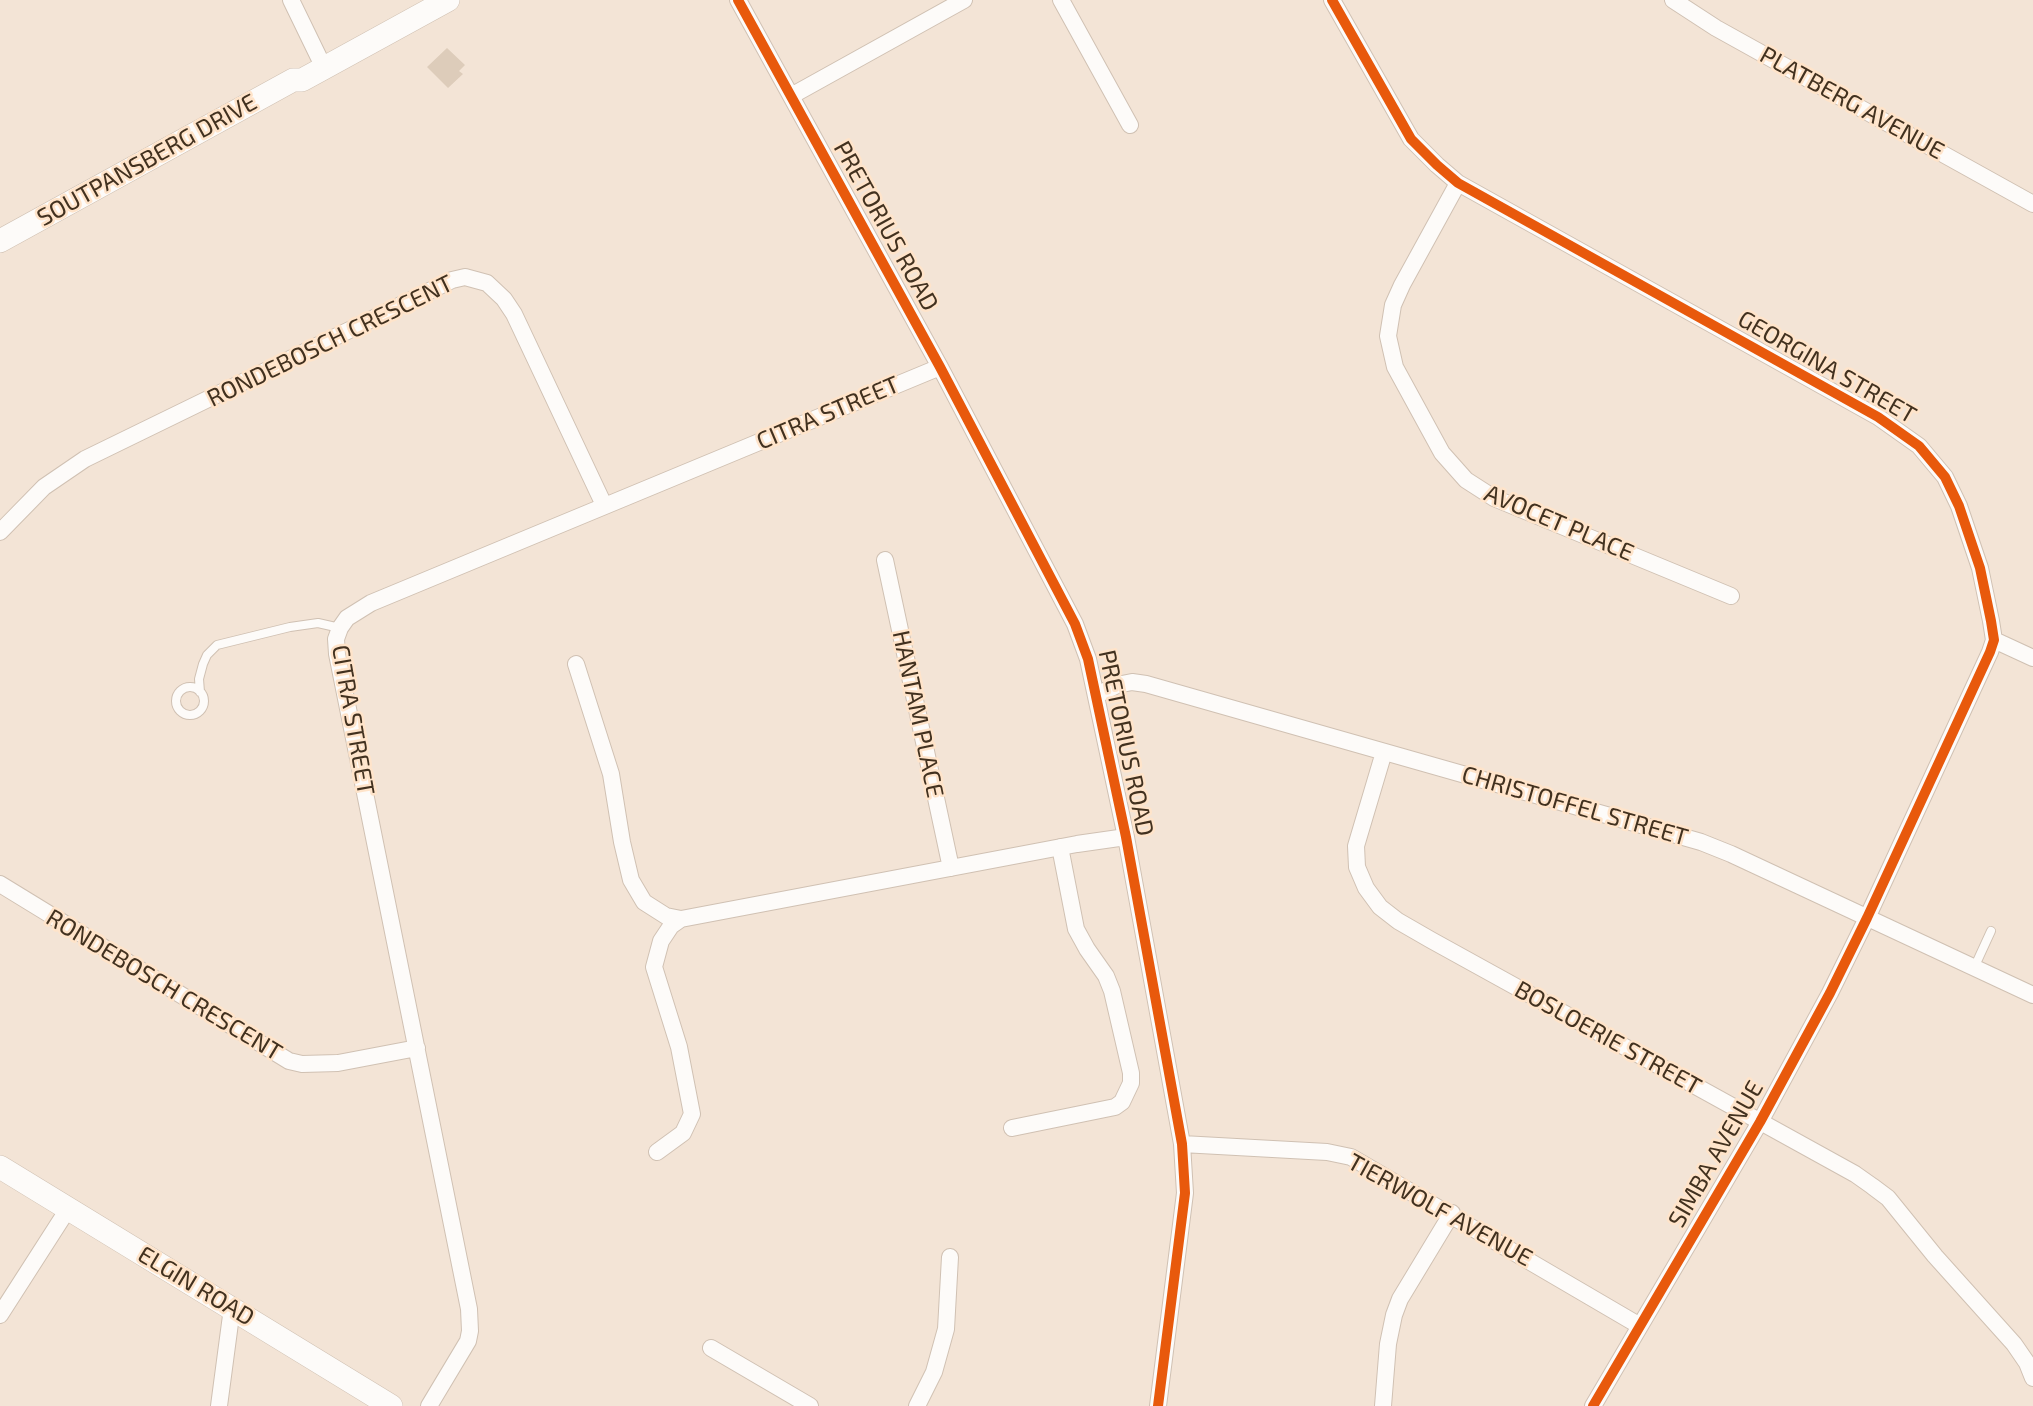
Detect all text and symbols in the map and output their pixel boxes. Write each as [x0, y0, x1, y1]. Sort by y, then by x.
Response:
street label: PLATBERG AVENUE [1755, 40, 1949, 166]
street label: SOUTPANSBERG DRIVE [32, 88, 262, 232]
street label: PRETORIUS ROAD [827, 136, 945, 316]
street label: RONDEBOSCH CRESCENT [202, 269, 458, 413]
street label: GEORGINA STREET [1733, 304, 1921, 430]
street label: CITRA STREET [752, 370, 904, 456]
street label: AVOCET PLACE [1480, 479, 1638, 567]
street label: HANTAM PLACE [886, 628, 950, 800]
street label: CITRA STREET [326, 643, 380, 797]
street label: PRETORIUS ROAD [1092, 647, 1160, 839]
street label: CHRISTOFFEL STREET [1459, 760, 1691, 852]
street label: RONDEBOSCH CRESCENT [41, 903, 287, 1067]
street label: BOSLOERIE STREET [1510, 975, 1706, 1101]
street label: SIMBA AVENUE [1662, 1076, 1770, 1232]
street label: TIERWOLF AVENUE [1343, 1147, 1537, 1273]
street label: ELGIN ROAD [133, 1240, 259, 1332]

